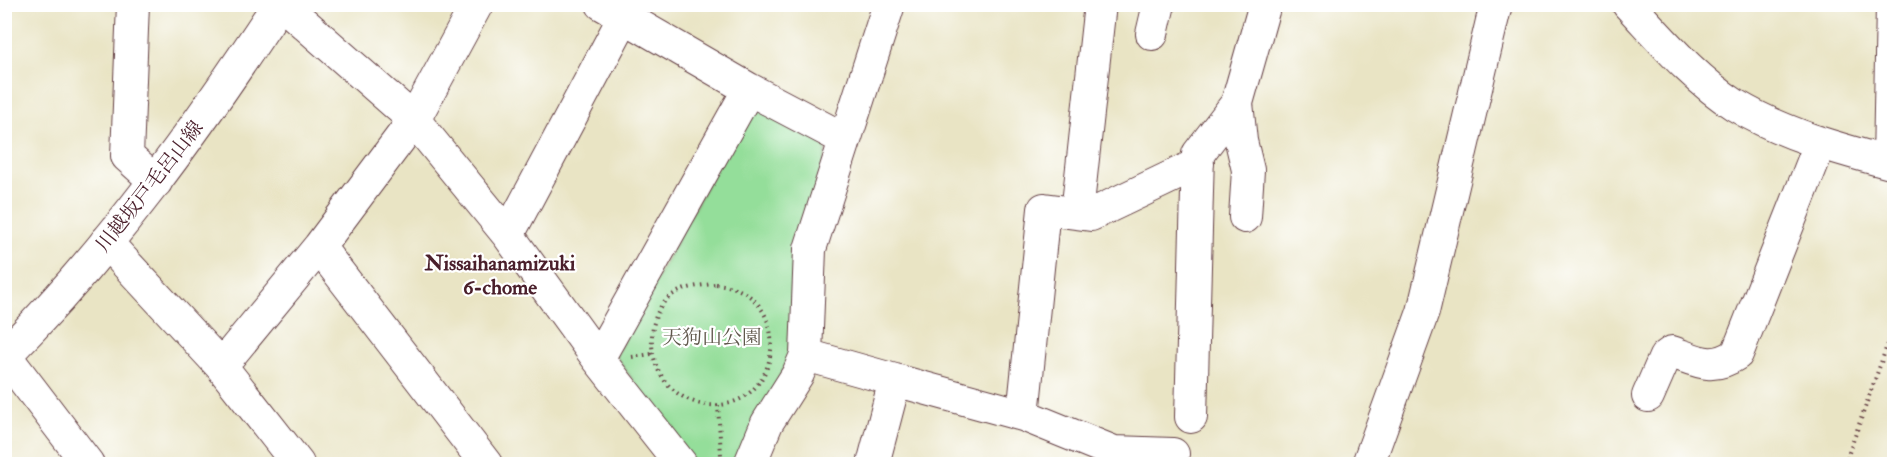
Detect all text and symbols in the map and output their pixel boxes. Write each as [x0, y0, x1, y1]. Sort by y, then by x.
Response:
street label: 川越坂戸毛呂山線 [90, 116, 208, 257]
district label: Nissaihanamizuki 6-chome [424, 250, 576, 301]
park label: 天狗山公園 [662, 325, 762, 350]

